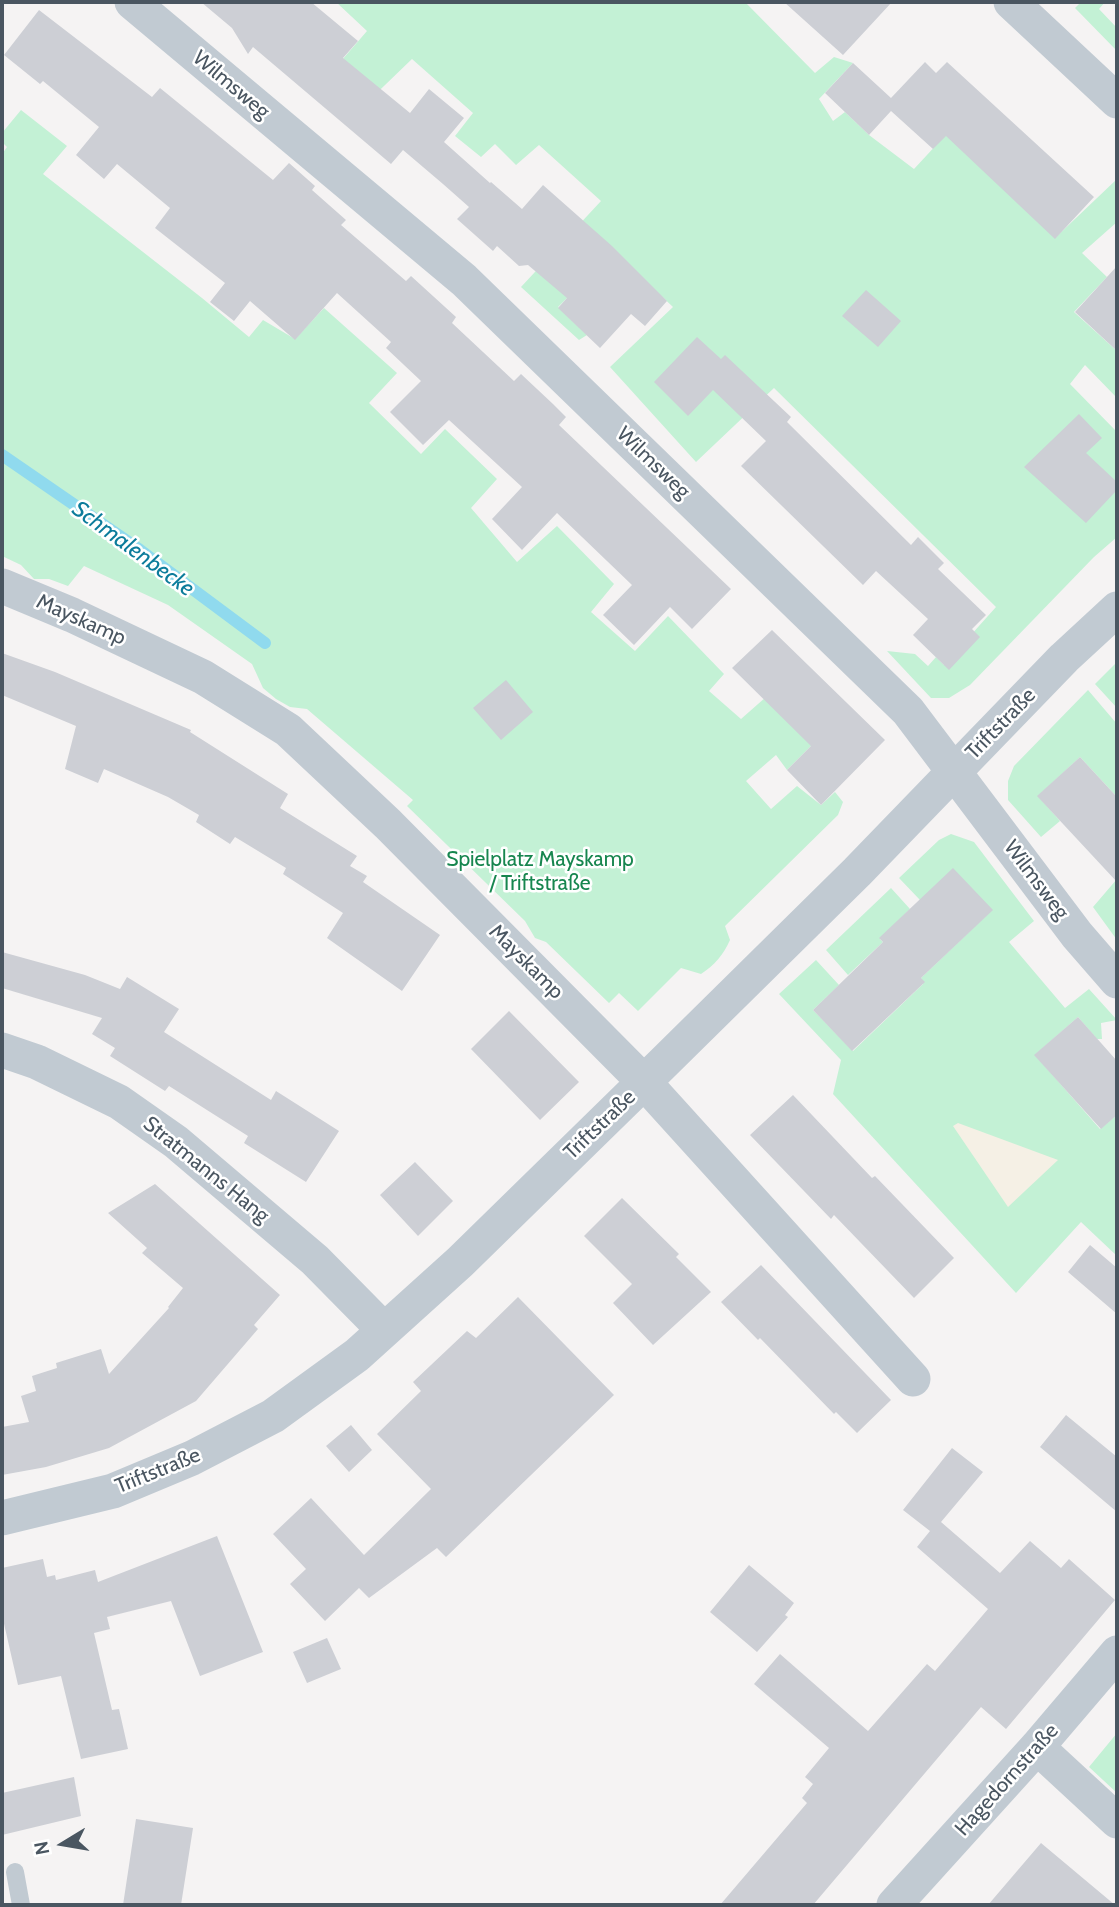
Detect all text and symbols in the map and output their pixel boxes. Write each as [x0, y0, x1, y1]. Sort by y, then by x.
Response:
street label: Wilmsweg [187, 46, 275, 124]
street label: Wilmsweg [611, 422, 695, 504]
water label: Schmalenbecke [67, 495, 199, 603]
street label: Mayskamp [32, 589, 130, 651]
street label: Triftstraße [961, 683, 1041, 765]
street label: Wilmsweg [998, 835, 1074, 925]
park label: Spielplatz Mayskamp / Triftstraße [446, 847, 634, 897]
street label: Mayskamp [483, 919, 569, 1005]
street label: Triftstraße [559, 1085, 641, 1165]
street label: Stratmanns Hang [138, 1112, 274, 1228]
street label: Triftstraße [112, 1443, 204, 1499]
street label: Hagedornstraße [950, 1719, 1064, 1841]
north arrow [28, 1809, 98, 1879]
text: N [29, 1839, 54, 1857]

